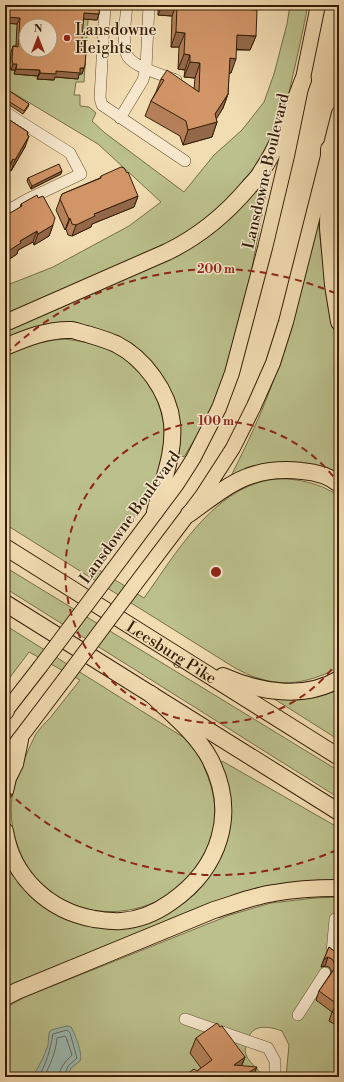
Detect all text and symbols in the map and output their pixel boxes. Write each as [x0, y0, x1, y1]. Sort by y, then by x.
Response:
north arrow [18, 18, 58, 58]
place label: Lansdowne Heights [75, 20, 157, 58]
text: N [34, 22, 43, 36]
marker: Lansdowne Heights [62, 33, 72, 43]
street label: Lansdowne Boulevard [238, 92, 294, 251]
text: 200 m [197, 262, 235, 277]
text: 100 m [198, 414, 234, 429]
street label: Lansdowne Boulevard [75, 447, 185, 588]
centre of rings [209, 565, 223, 579]
street label: Leesburg Pike [122, 617, 220, 689]

